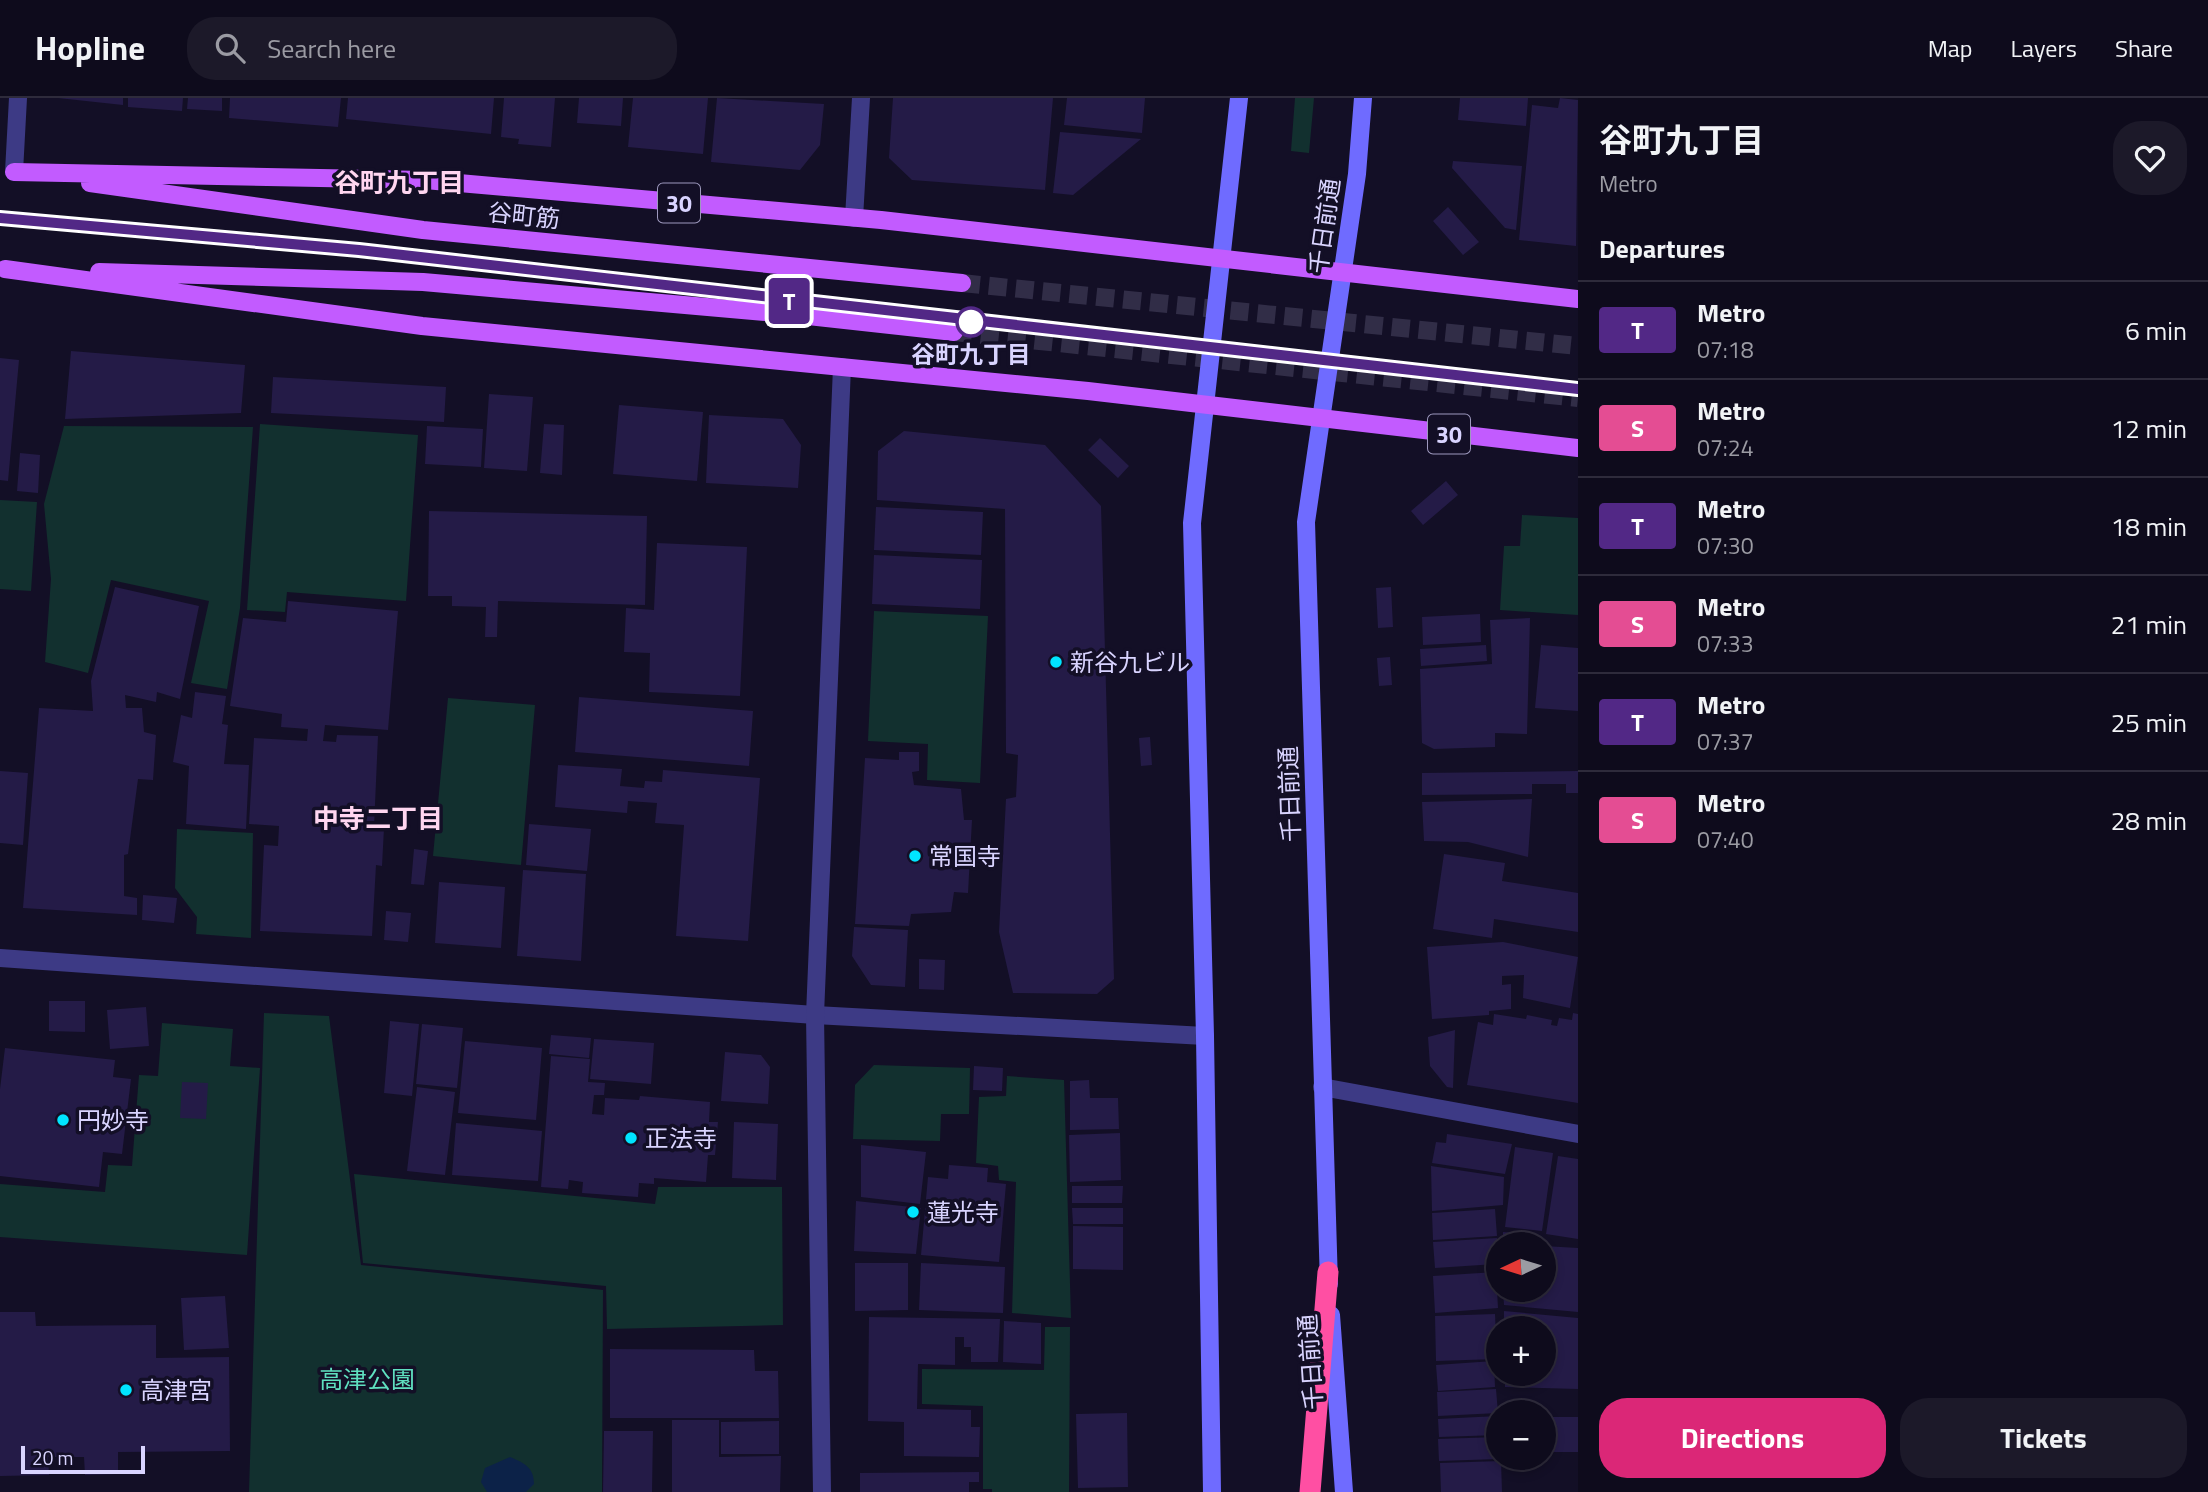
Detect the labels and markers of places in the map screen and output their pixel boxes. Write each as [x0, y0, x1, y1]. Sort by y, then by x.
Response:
marker: 谷町九丁目 [956, 307, 986, 337]
place label: 谷町九丁目 [911, 336, 1031, 372]
place label: 新谷九ビル [1070, 644, 1190, 680]
marker: 新谷九ビル [1048, 654, 1064, 670]
place label: 常国寺 [929, 838, 1001, 874]
marker: 常国寺 [907, 848, 923, 864]
place label: 円妙寺 [77, 1102, 149, 1138]
marker: 円妙寺 [55, 1112, 71, 1128]
place label: 正法寺 [645, 1120, 717, 1156]
marker: 正法寺 [623, 1130, 639, 1146]
place label: 蓮光寺 [927, 1194, 999, 1230]
marker: 蓮光寺 [905, 1204, 921, 1220]
place label: 高津宮 [140, 1372, 212, 1408]
marker: 高津宮 [118, 1382, 134, 1398]

